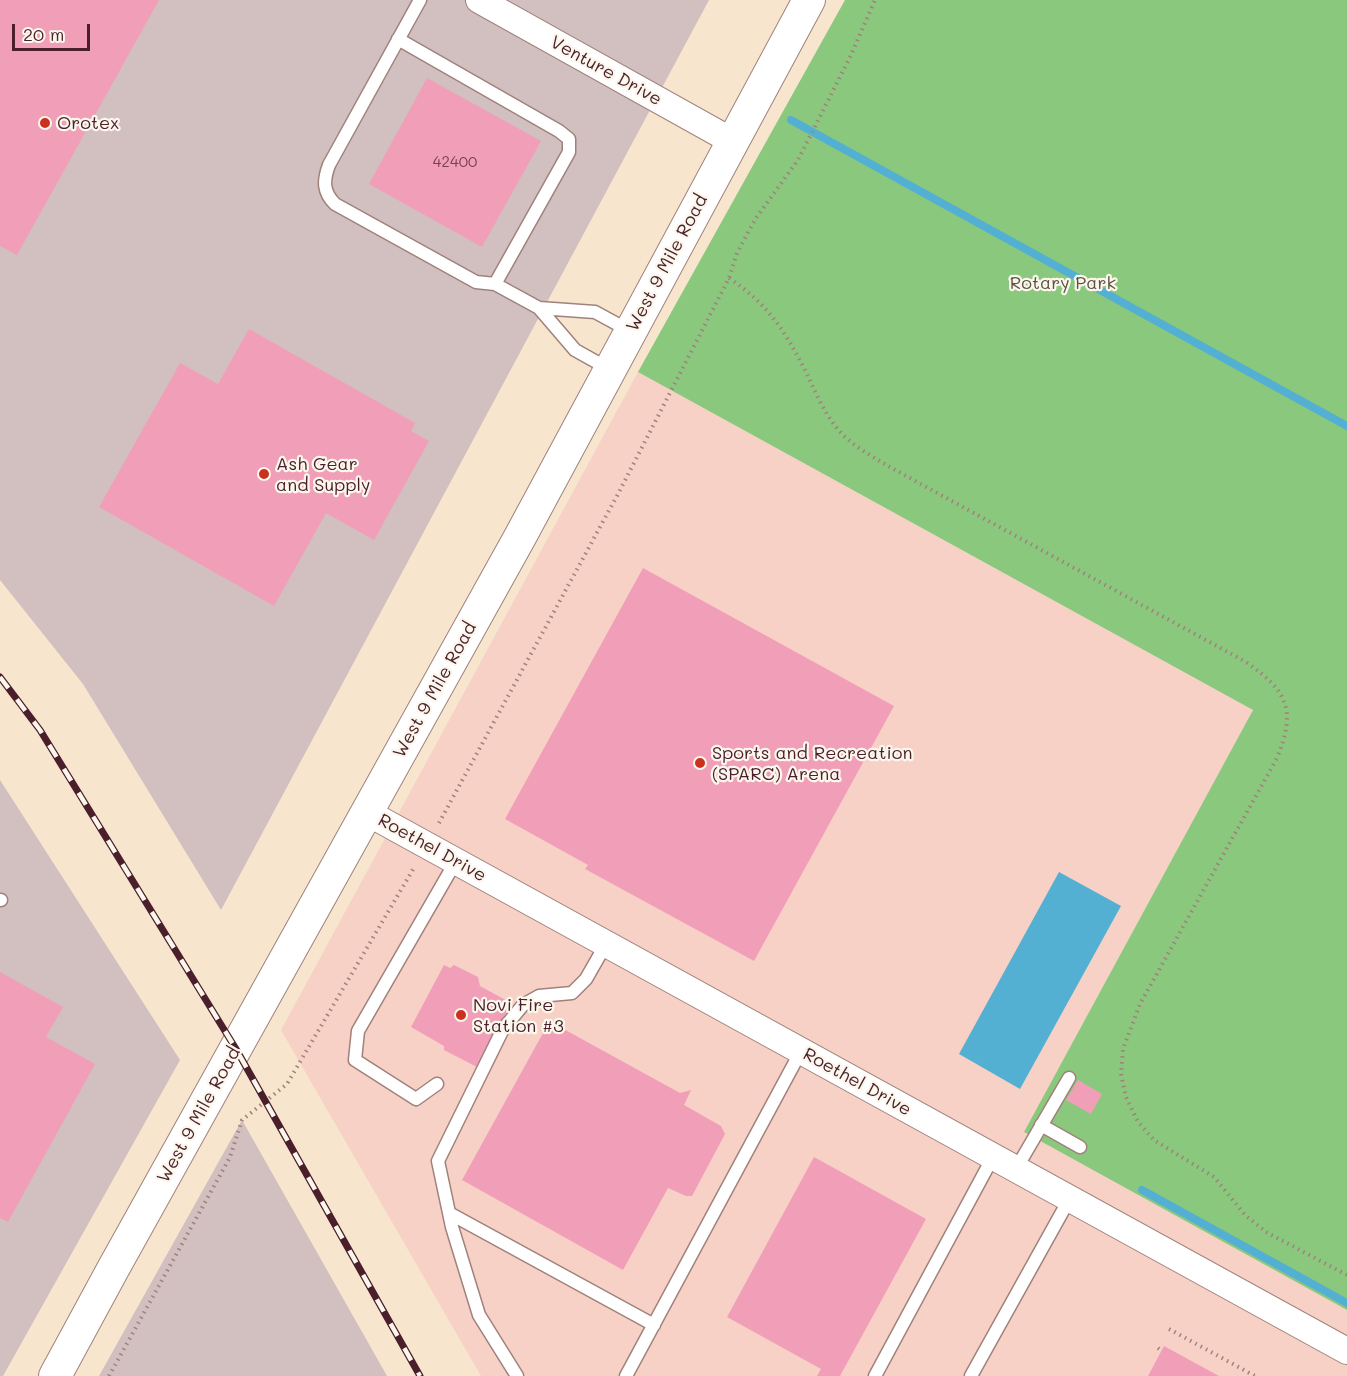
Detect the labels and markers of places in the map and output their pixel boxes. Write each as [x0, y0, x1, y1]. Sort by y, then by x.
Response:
place label: Orotex [57, 112, 119, 134]
marker: Orotex [38, 116, 52, 130]
place label: Ash Gear and Supply [276, 453, 370, 496]
marker: Ash Gear and Supply [257, 467, 271, 481]
place label: Sports and Recreation (SPARC) Arena [712, 742, 912, 784]
marker: Sports and Recreation (SPARC) Arena [693, 756, 707, 770]
place label: Novi Fire Station #3 [473, 994, 564, 1036]
marker: Novi Fire Station #3 [454, 1008, 468, 1022]

